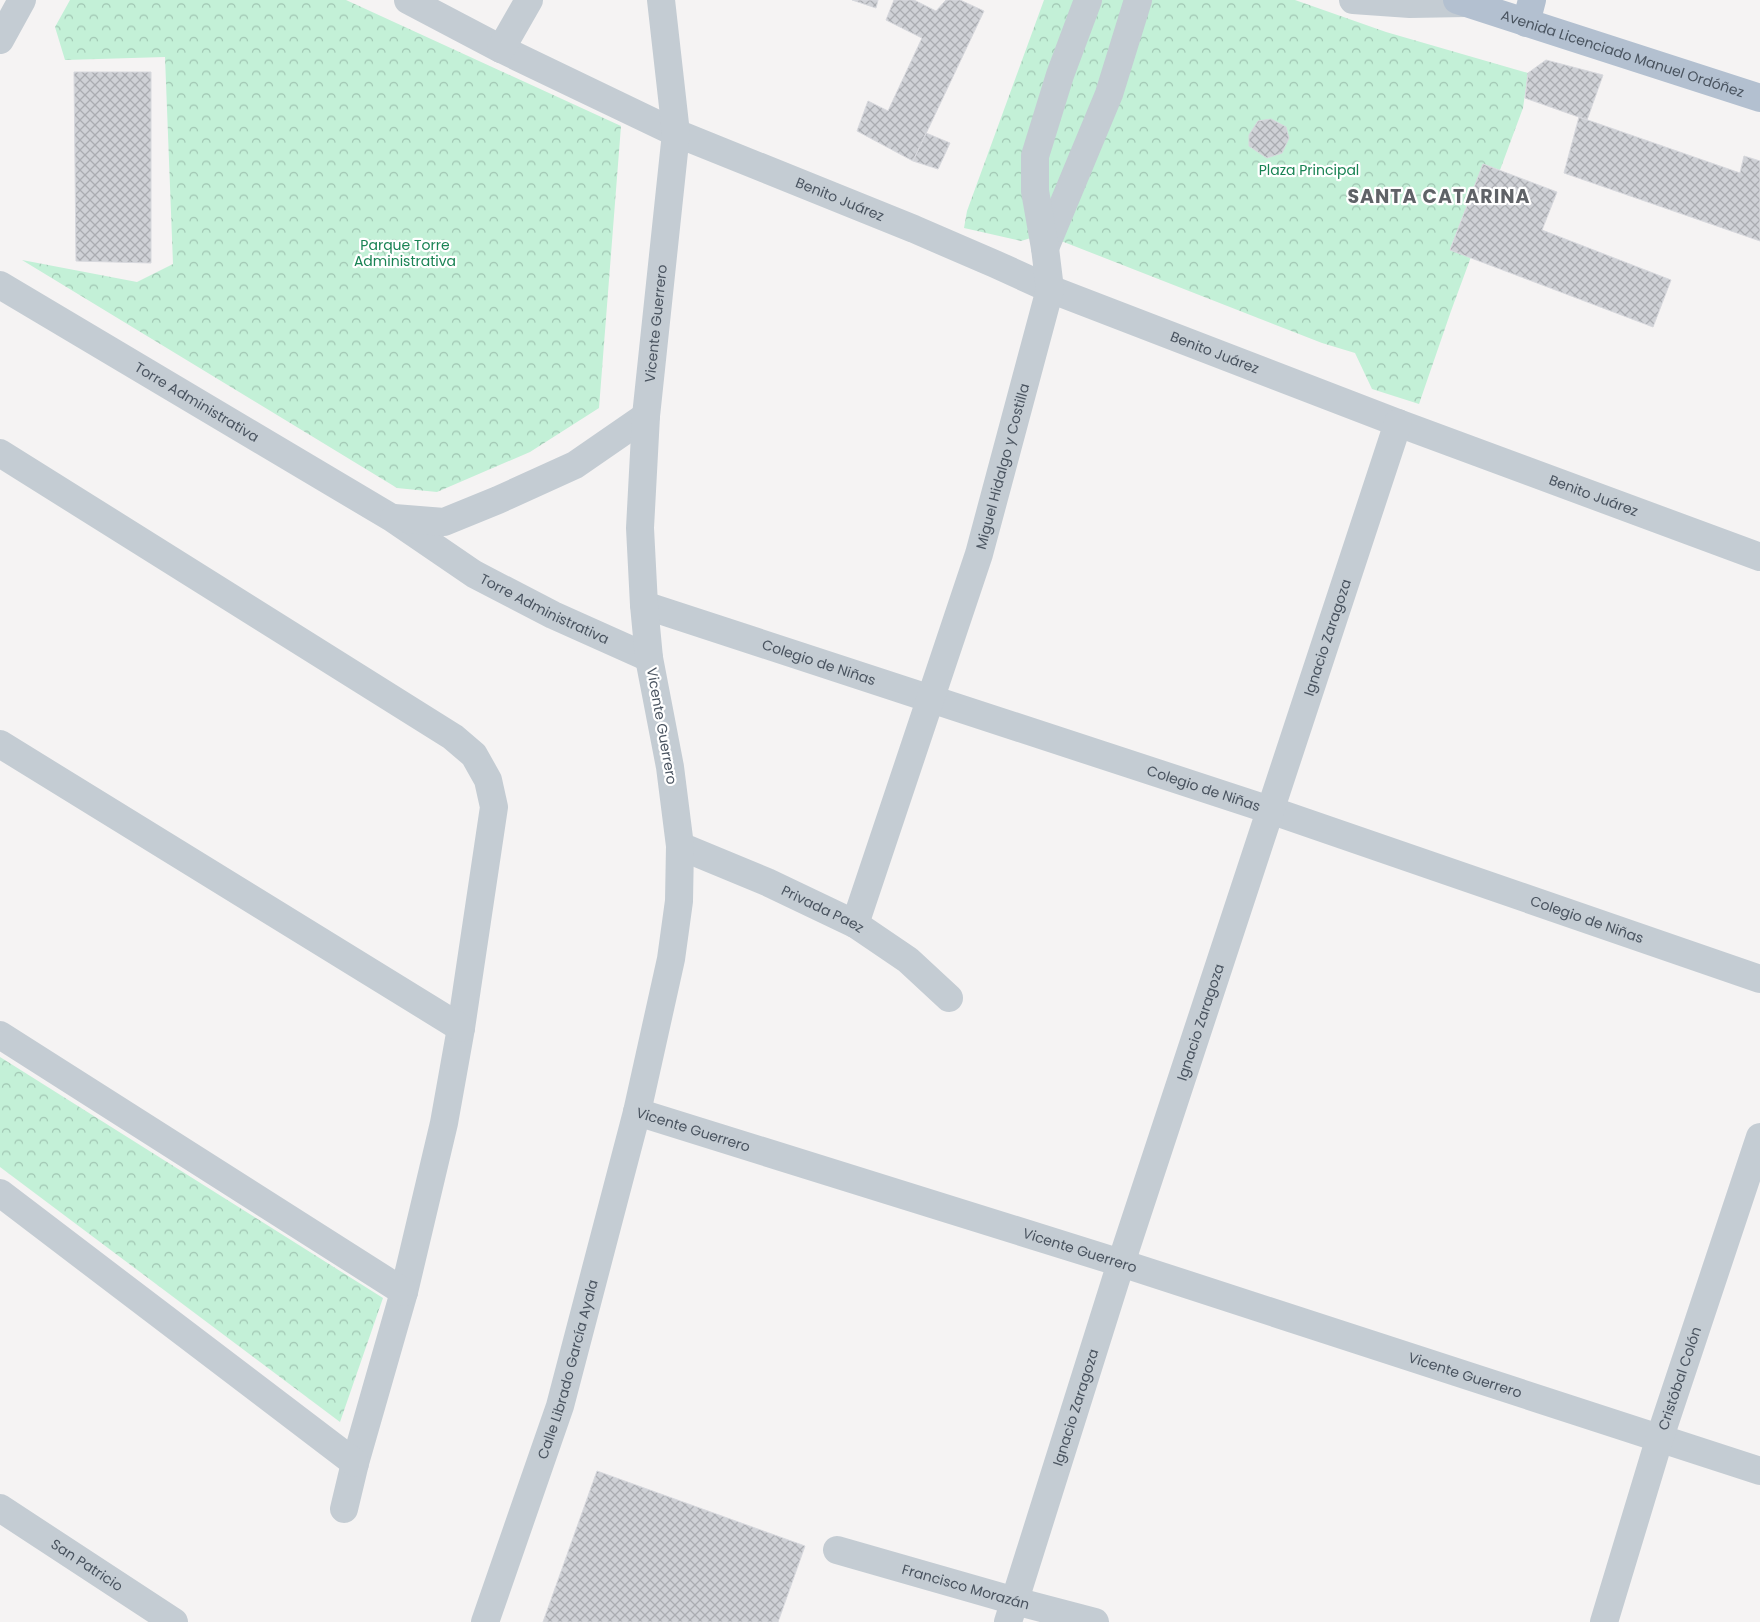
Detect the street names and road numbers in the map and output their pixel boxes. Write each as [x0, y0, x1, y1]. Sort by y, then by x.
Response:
street label: Avenida Licenciado Manuel Ordóñez [1498, 5, 1747, 102]
street label: Benito Juárez [793, 172, 887, 226]
street label: Vicente Guerrero [640, 263, 672, 384]
street label: Benito Juárez [1167, 326, 1262, 379]
street label: Torre Administrativa [131, 357, 263, 447]
street label: Miguel Hidalgo y Costilla [971, 381, 1034, 552]
street label: Benito Juárez [1546, 470, 1641, 521]
street label: Torre Administrativa [476, 569, 612, 649]
street label: Ignacio Zaragoza [1299, 576, 1356, 699]
street label: Colegio de Niñas [759, 634, 878, 690]
street label: Vicente Guerrero [642, 666, 682, 786]
street label: Colegio de Niñas [1144, 760, 1263, 816]
street label: Privada Paez [778, 880, 868, 937]
street label: Colegio de Niñas [1528, 891, 1646, 948]
street label: Ignacio Zaragoza [1172, 961, 1229, 1083]
street label: Vicente Guerrero [634, 1102, 753, 1157]
street label: Vicente Guerrero [1020, 1223, 1140, 1278]
street label: Calle Librado García Ayala [532, 1277, 603, 1462]
street label: Cristóbal Colón [1653, 1324, 1706, 1433]
street label: Ignacio Zaragoza [1048, 1346, 1103, 1469]
street label: Vicente Guerrero [1406, 1347, 1525, 1403]
street label: San Patricio [47, 1534, 127, 1596]
street label: Francisco Morazán [900, 1559, 1032, 1614]

